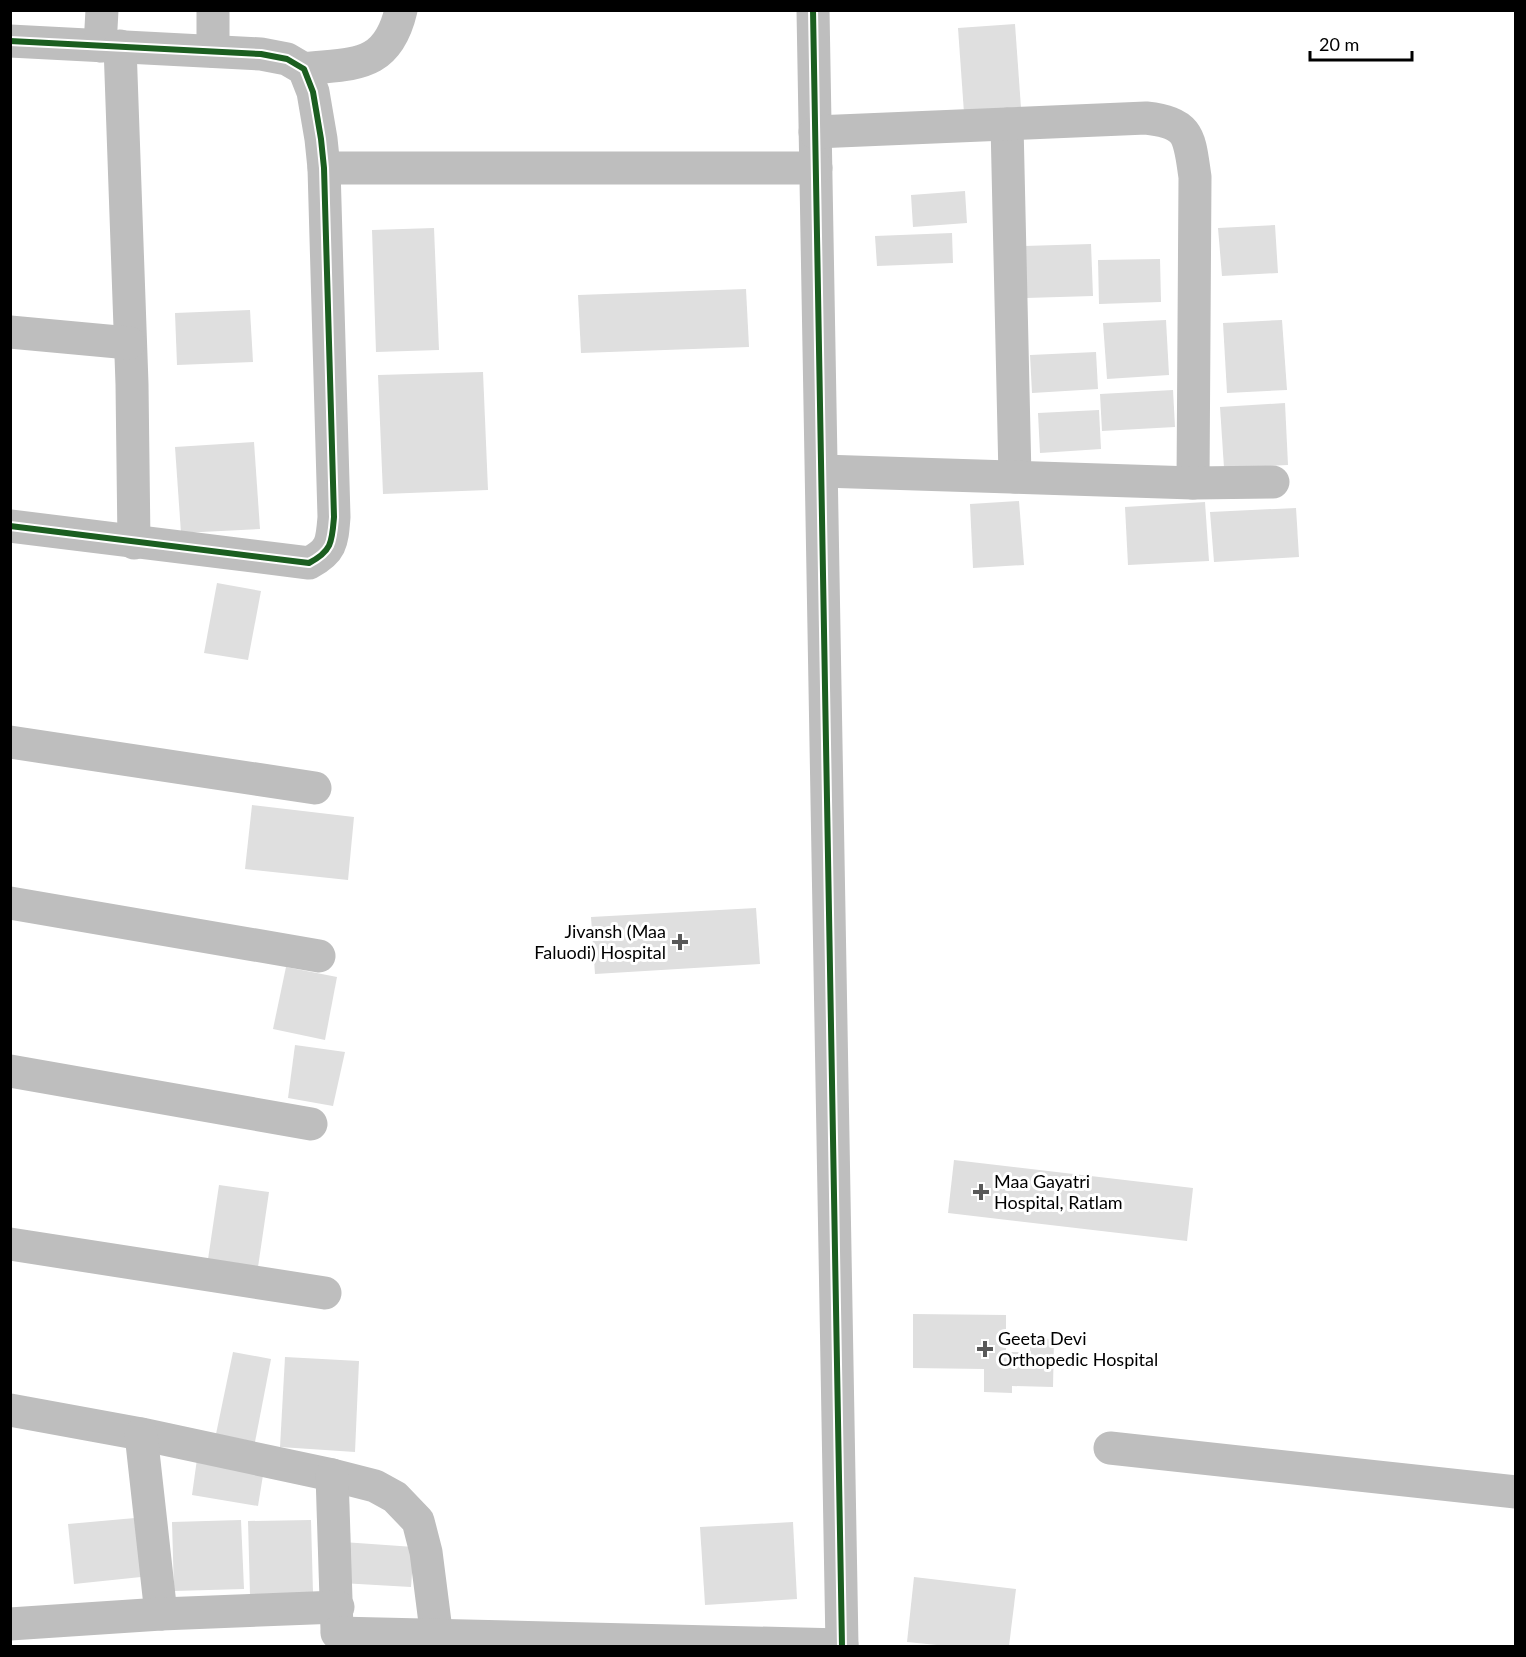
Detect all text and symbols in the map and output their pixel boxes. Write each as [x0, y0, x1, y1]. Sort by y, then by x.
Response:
scale bar [1310, 24, 1412, 62]
text: 20 m [1319, 33, 1359, 55]
place label: Jivansh (Maa Faluodi) Hospital [534, 920, 666, 963]
marker: Jivansh (Maa Faluodi) Hospital [671, 933, 689, 951]
place label: Maa Gayatri Hospital, Ratlam [994, 1170, 1123, 1213]
marker: Maa Gayatri Hospital, Ratlam [972, 1183, 990, 1201]
place label: Geeta Devi Orthopedic Hospital [998, 1327, 1158, 1370]
marker: Geeta Devi Orthopedic Hospital [976, 1340, 994, 1358]

